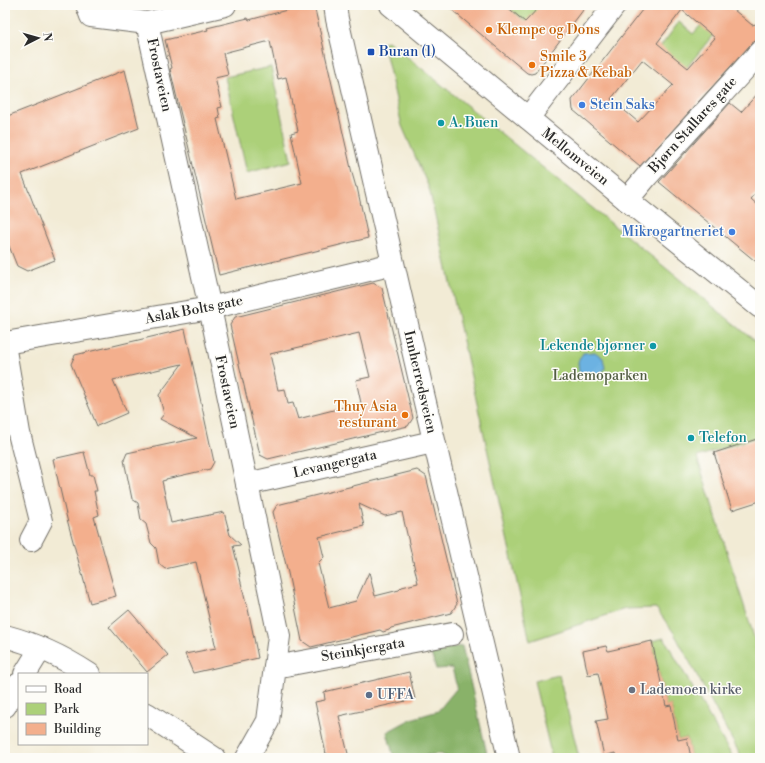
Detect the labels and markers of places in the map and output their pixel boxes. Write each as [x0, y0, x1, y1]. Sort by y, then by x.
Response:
place label: Klempe og Dons [497, 21, 600, 39]
marker: Klempe og Dons [484, 25, 494, 35]
place label: Buran (1) [378, 43, 436, 61]
marker: Buran (1) [366, 47, 376, 57]
place label: Smile 3 Pizza & Kebab [540, 48, 632, 82]
marker: Smile 3 Pizza & Kebab [527, 60, 537, 70]
place label: Stein Saks [590, 96, 655, 114]
marker: Stein Saks [577, 100, 587, 110]
place label: A. Buen [448, 114, 499, 132]
marker: A. Buen [436, 118, 446, 128]
place label: Mikrogartneriet [622, 223, 724, 241]
marker: Mikrogartneriet [727, 227, 737, 237]
place label: Lekende bjørner [540, 337, 645, 355]
marker: Lekende bjørner [648, 341, 658, 351]
place label: Thuy Asia resturant [334, 398, 398, 432]
marker: Thuy Asia resturant [400, 410, 410, 420]
place label: Telefon [699, 429, 748, 447]
marker: Telefon [686, 433, 696, 443]
place label: Lademoen kirke [640, 681, 742, 699]
marker: Lademoen kirke [627, 685, 637, 695]
place label: UFFA [377, 686, 415, 704]
marker: UFFA [364, 690, 374, 700]

